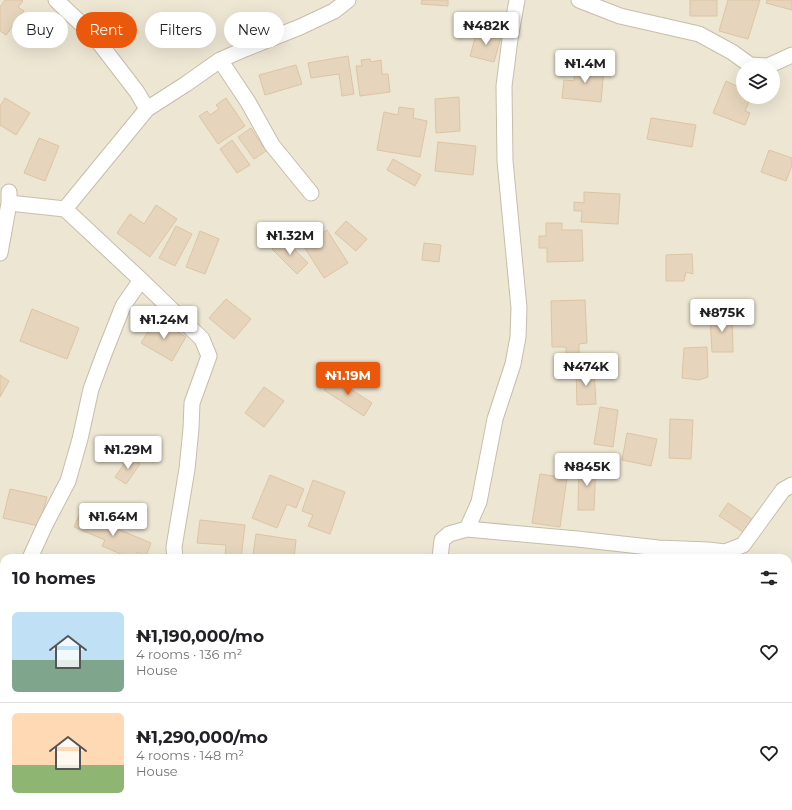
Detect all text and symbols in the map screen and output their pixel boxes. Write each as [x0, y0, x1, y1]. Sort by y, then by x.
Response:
chip: Buy [12, 12, 68, 48]
chip: Rent [76, 12, 137, 48]
chip: Filters [145, 12, 216, 48]
chip: New [224, 12, 284, 48]
pin: ₦482K [458, 12, 514, 46]
text: ₦482K [463, 17, 509, 33]
pin: ₦1.4M [557, 50, 613, 84]
text: ₦1.4M [564, 55, 606, 71]
map controls [736, 60, 780, 104]
button: layers [736, 60, 780, 104]
pin: ₦1.32M [257, 222, 323, 256]
text: ₦1.32M [266, 227, 314, 243]
pin: ₦875K [694, 299, 750, 333]
text: ₦875K [699, 304, 745, 320]
pin: ₦1.24M [131, 306, 197, 340]
text: ₦1.24M [139, 311, 189, 327]
pin: ₦474K [558, 353, 614, 387]
text: ₦474K [563, 358, 609, 374]
pin: ₦1.19M [315, 362, 381, 396]
text: ₦1.19M [325, 367, 371, 383]
pin: ₦1.29M [95, 436, 161, 470]
text: ₦1.29M [104, 441, 152, 457]
pin: ₦845K [559, 453, 615, 487]
text: ₦845K [564, 458, 610, 474]
pin: ₦1.64M [80, 503, 146, 537]
text: ₦1.64M [88, 508, 138, 524]
icon: filters [758, 567, 780, 589]
text: 10 homes [12, 568, 96, 588]
text: ₦1,190,000/mo [136, 626, 264, 646]
icon: home [44, 628, 92, 676]
icon: heart [758, 641, 780, 663]
text: 4 rooms · 136 m² [136, 646, 242, 662]
text: House [136, 662, 178, 678]
text: ₦1,290,000/mo [136, 727, 268, 747]
icon: home [44, 729, 92, 777]
icon: heart [758, 742, 780, 764]
text: 4 rooms · 148 m² [136, 747, 244, 763]
text: House [136, 763, 178, 779]

